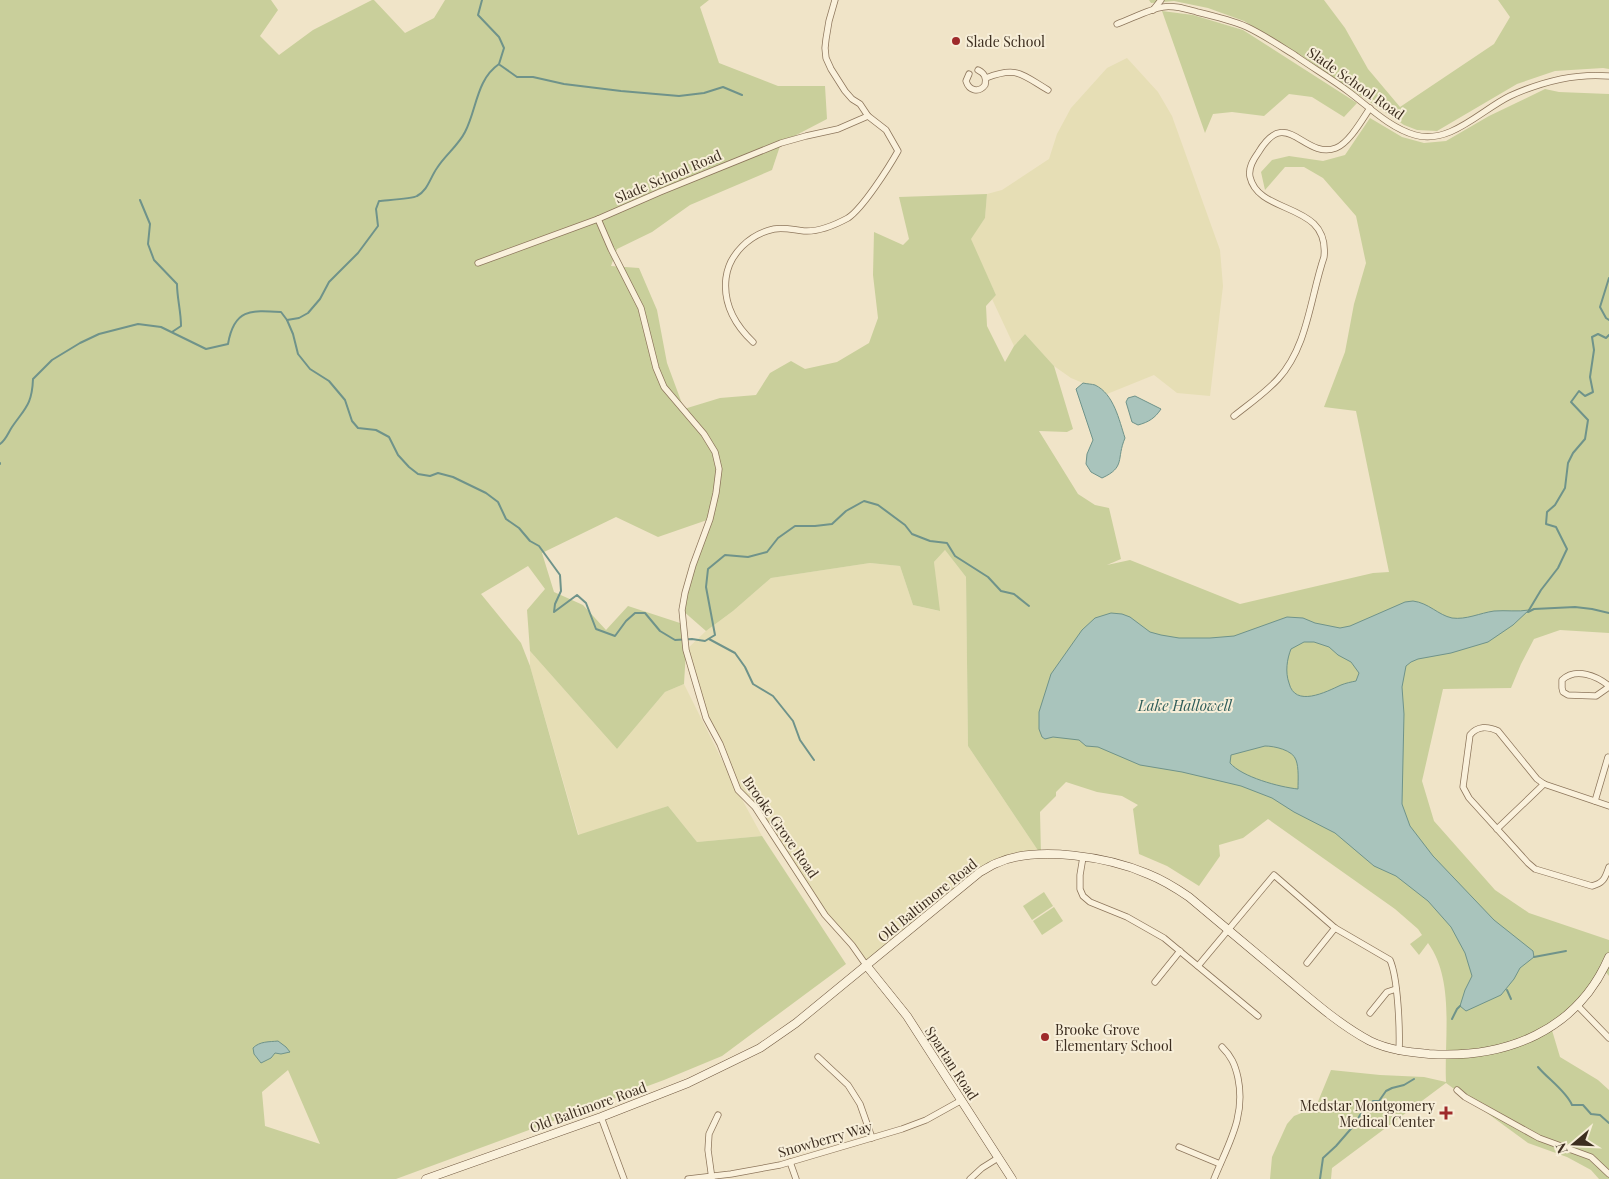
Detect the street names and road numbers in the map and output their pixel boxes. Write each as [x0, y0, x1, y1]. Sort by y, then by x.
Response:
street label: Slade School Road [1304, 42, 1408, 124]
street label: Slade School Road [612, 145, 724, 207]
street label: Brooke Grove Road [739, 772, 823, 882]
street label: Old Baltimore Road [873, 854, 981, 946]
street label: Spartan Road [921, 1022, 983, 1104]
street label: Old Baltimore Road [527, 1077, 649, 1137]
street label: Snowberry Way [776, 1116, 874, 1162]

